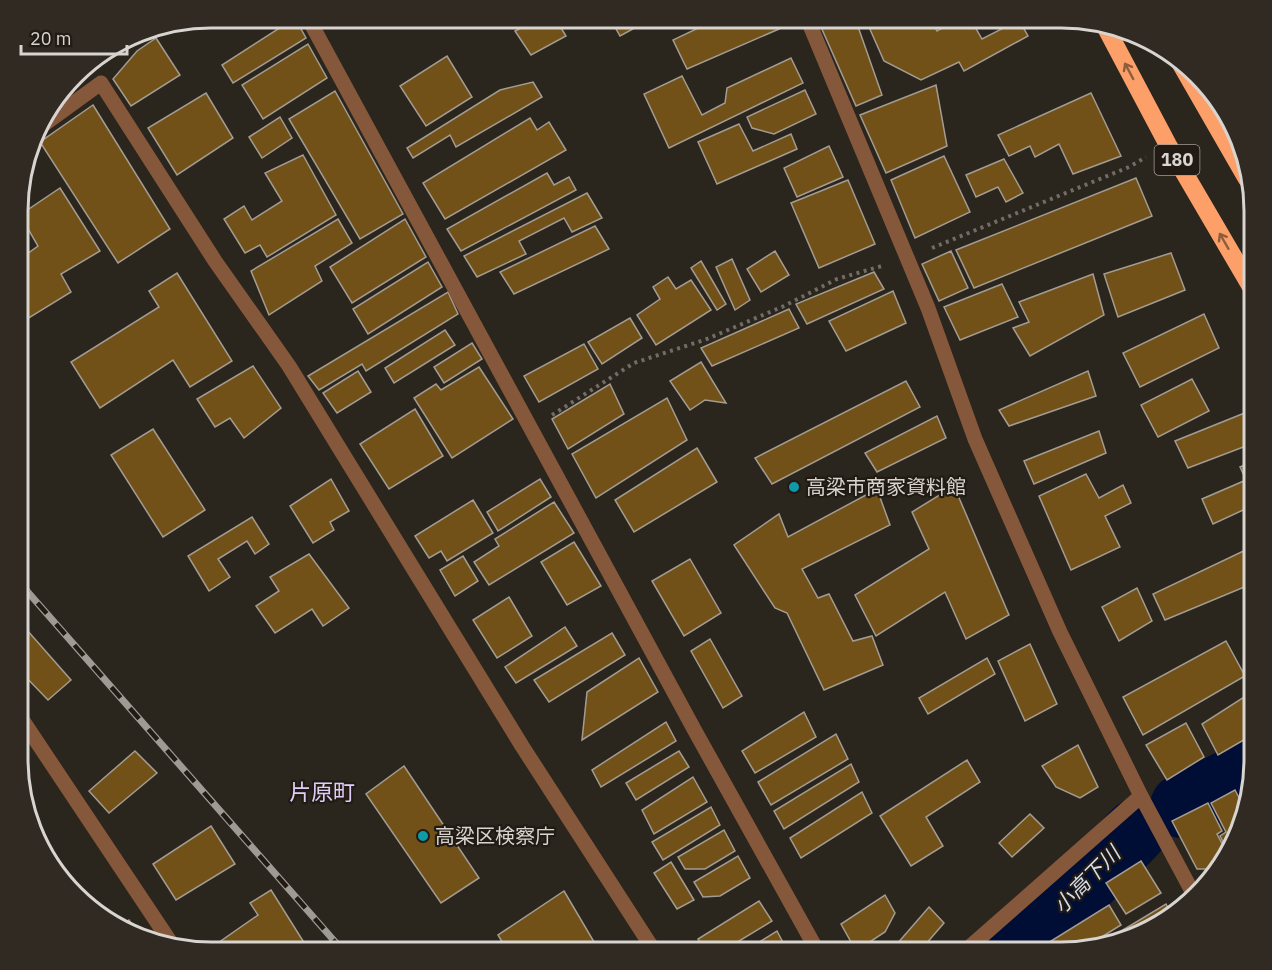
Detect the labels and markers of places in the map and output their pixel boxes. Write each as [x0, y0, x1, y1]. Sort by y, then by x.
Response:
place label: 高梁市商家資料館 [806, 473, 966, 500]
marker: 高梁市商家資料館 [787, 480, 801, 494]
place label: 高梁区検察庁 [435, 822, 555, 849]
marker: 高梁区検察庁 [416, 829, 430, 843]

